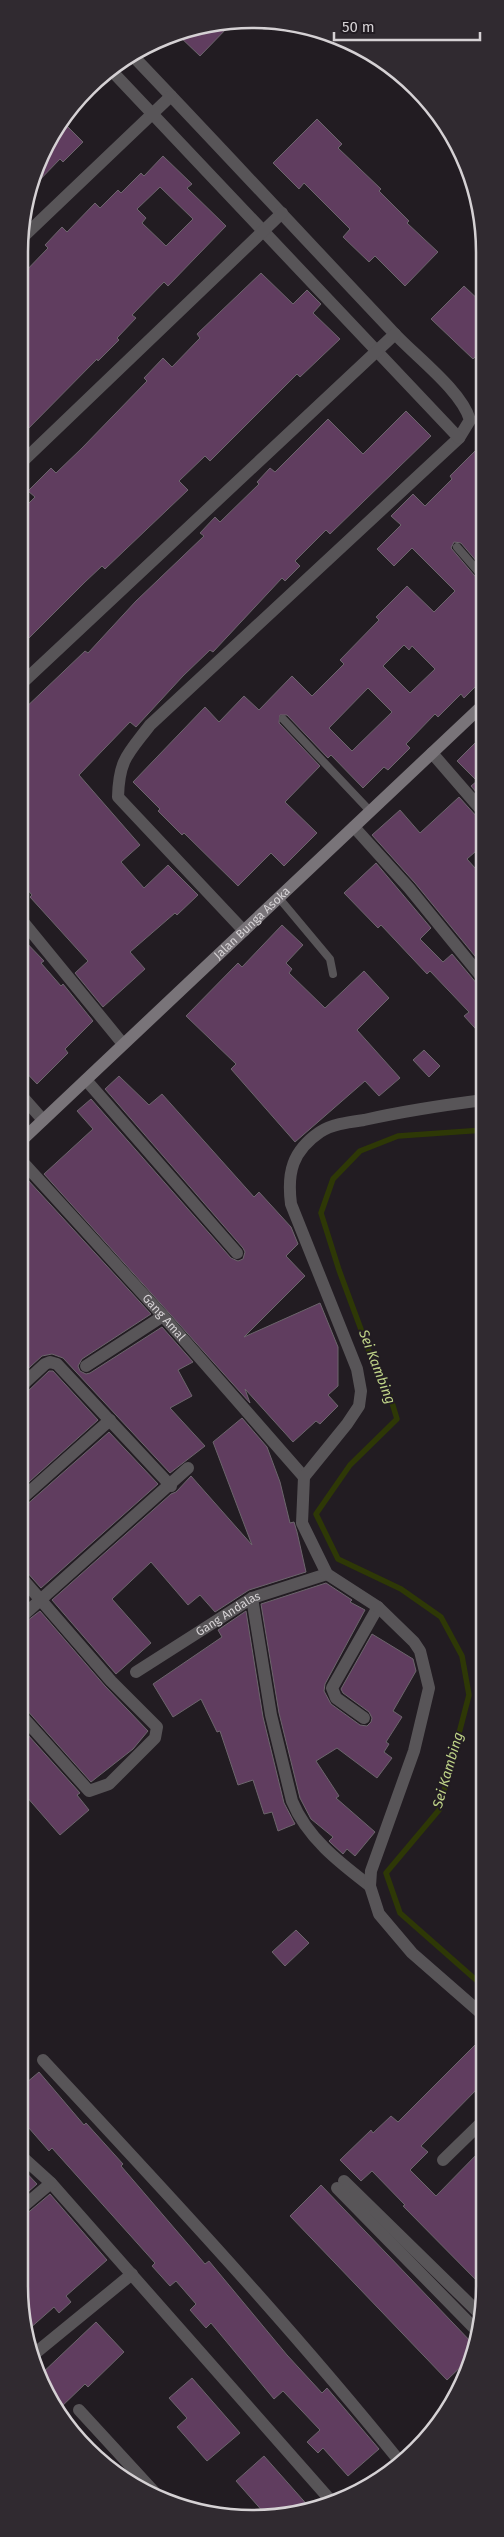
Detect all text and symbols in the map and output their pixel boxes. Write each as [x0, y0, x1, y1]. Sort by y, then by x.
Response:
scale bar [334, 10, 480, 42]
text: 50 m [342, 18, 375, 36]
street label: Jalan Bunga Asoka [211, 884, 293, 962]
street label: Gang Amal [139, 1291, 189, 1344]
water label: Sei Kambing [355, 1326, 399, 1407]
street label: Gang Andalas [193, 1589, 262, 1639]
water label: Sei Kambing [429, 1730, 467, 1811]

